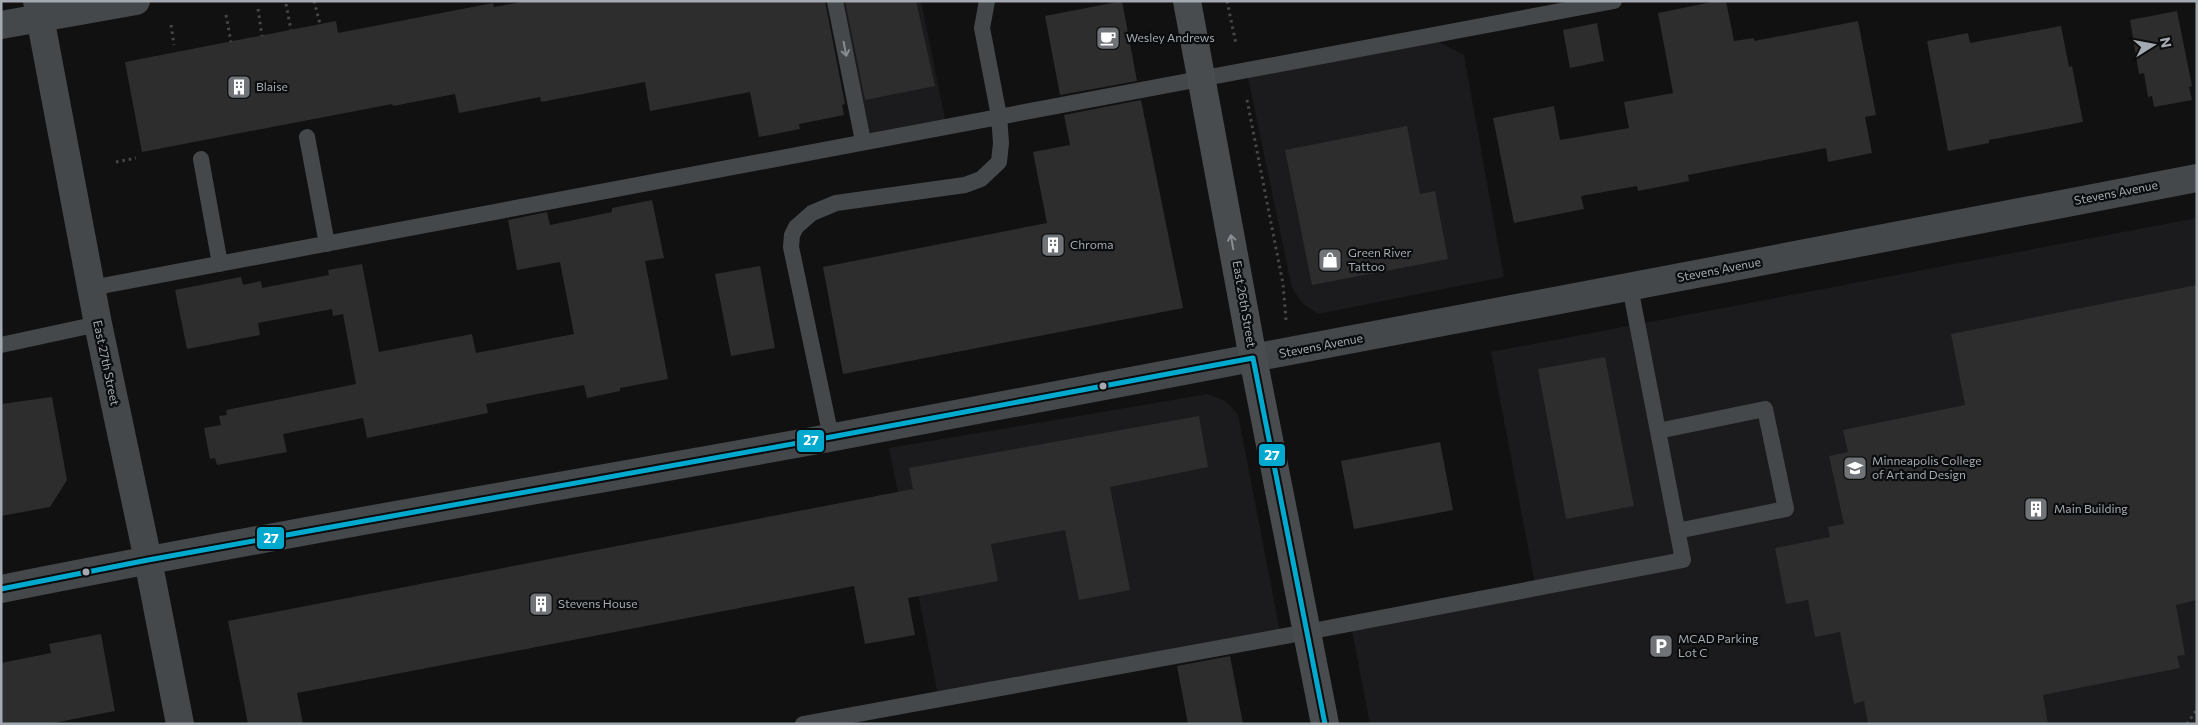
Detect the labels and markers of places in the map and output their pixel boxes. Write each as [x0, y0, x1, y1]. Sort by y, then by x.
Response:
cafe icon: Wesley Andrews [1095, 25, 1121, 51]
place label: Wesley Andrews [1126, 30, 1215, 44]
building icon: Blaise [226, 74, 252, 100]
place label: Blaise [256, 79, 288, 93]
building icon: Chroma [1040, 232, 1066, 258]
place label: Chroma [1070, 237, 1114, 251]
place label: Green River Tattoo [1348, 245, 1412, 273]
shop icon: Green River Tattoo [1317, 247, 1343, 273]
unlabelled marker [1098, 381, 1108, 391]
place label: Minneapolis College of Art and Design [1872, 453, 1982, 481]
school or university icon: Minneapolis College of Art and Design [1842, 455, 1868, 481]
building icon: Main Building [2023, 496, 2049, 522]
place label: Main Building [2054, 501, 2128, 515]
unlabelled marker [81, 567, 91, 577]
building icon: Stevens House [528, 591, 554, 617]
place label: Stevens House [558, 596, 638, 610]
place label: MCAD Parking Lot C [1678, 631, 1759, 659]
parking icon: MCAD Parking Lot C [1648, 633, 1674, 659]

